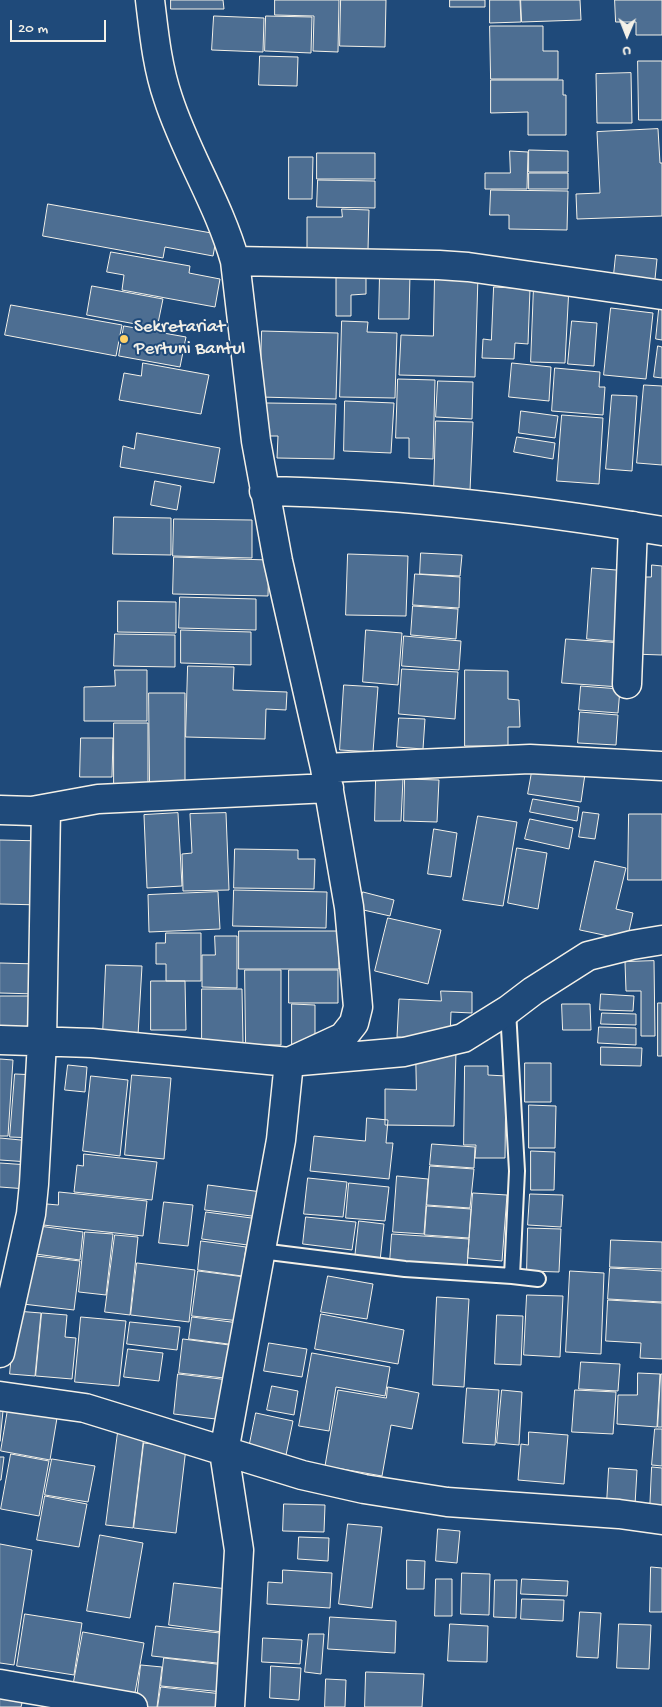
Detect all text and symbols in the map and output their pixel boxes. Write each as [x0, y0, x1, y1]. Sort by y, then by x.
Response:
scale bar [12, 10, 109, 42]
north arrow [602, 10, 652, 60]
text: 20 m [18, 20, 48, 38]
text: U [623, 42, 631, 59]
place label: Sekretariat Pertuni Bantul [134, 317, 245, 361]
marker: Sekretariat Pertuni Bantul [118, 333, 130, 345]

